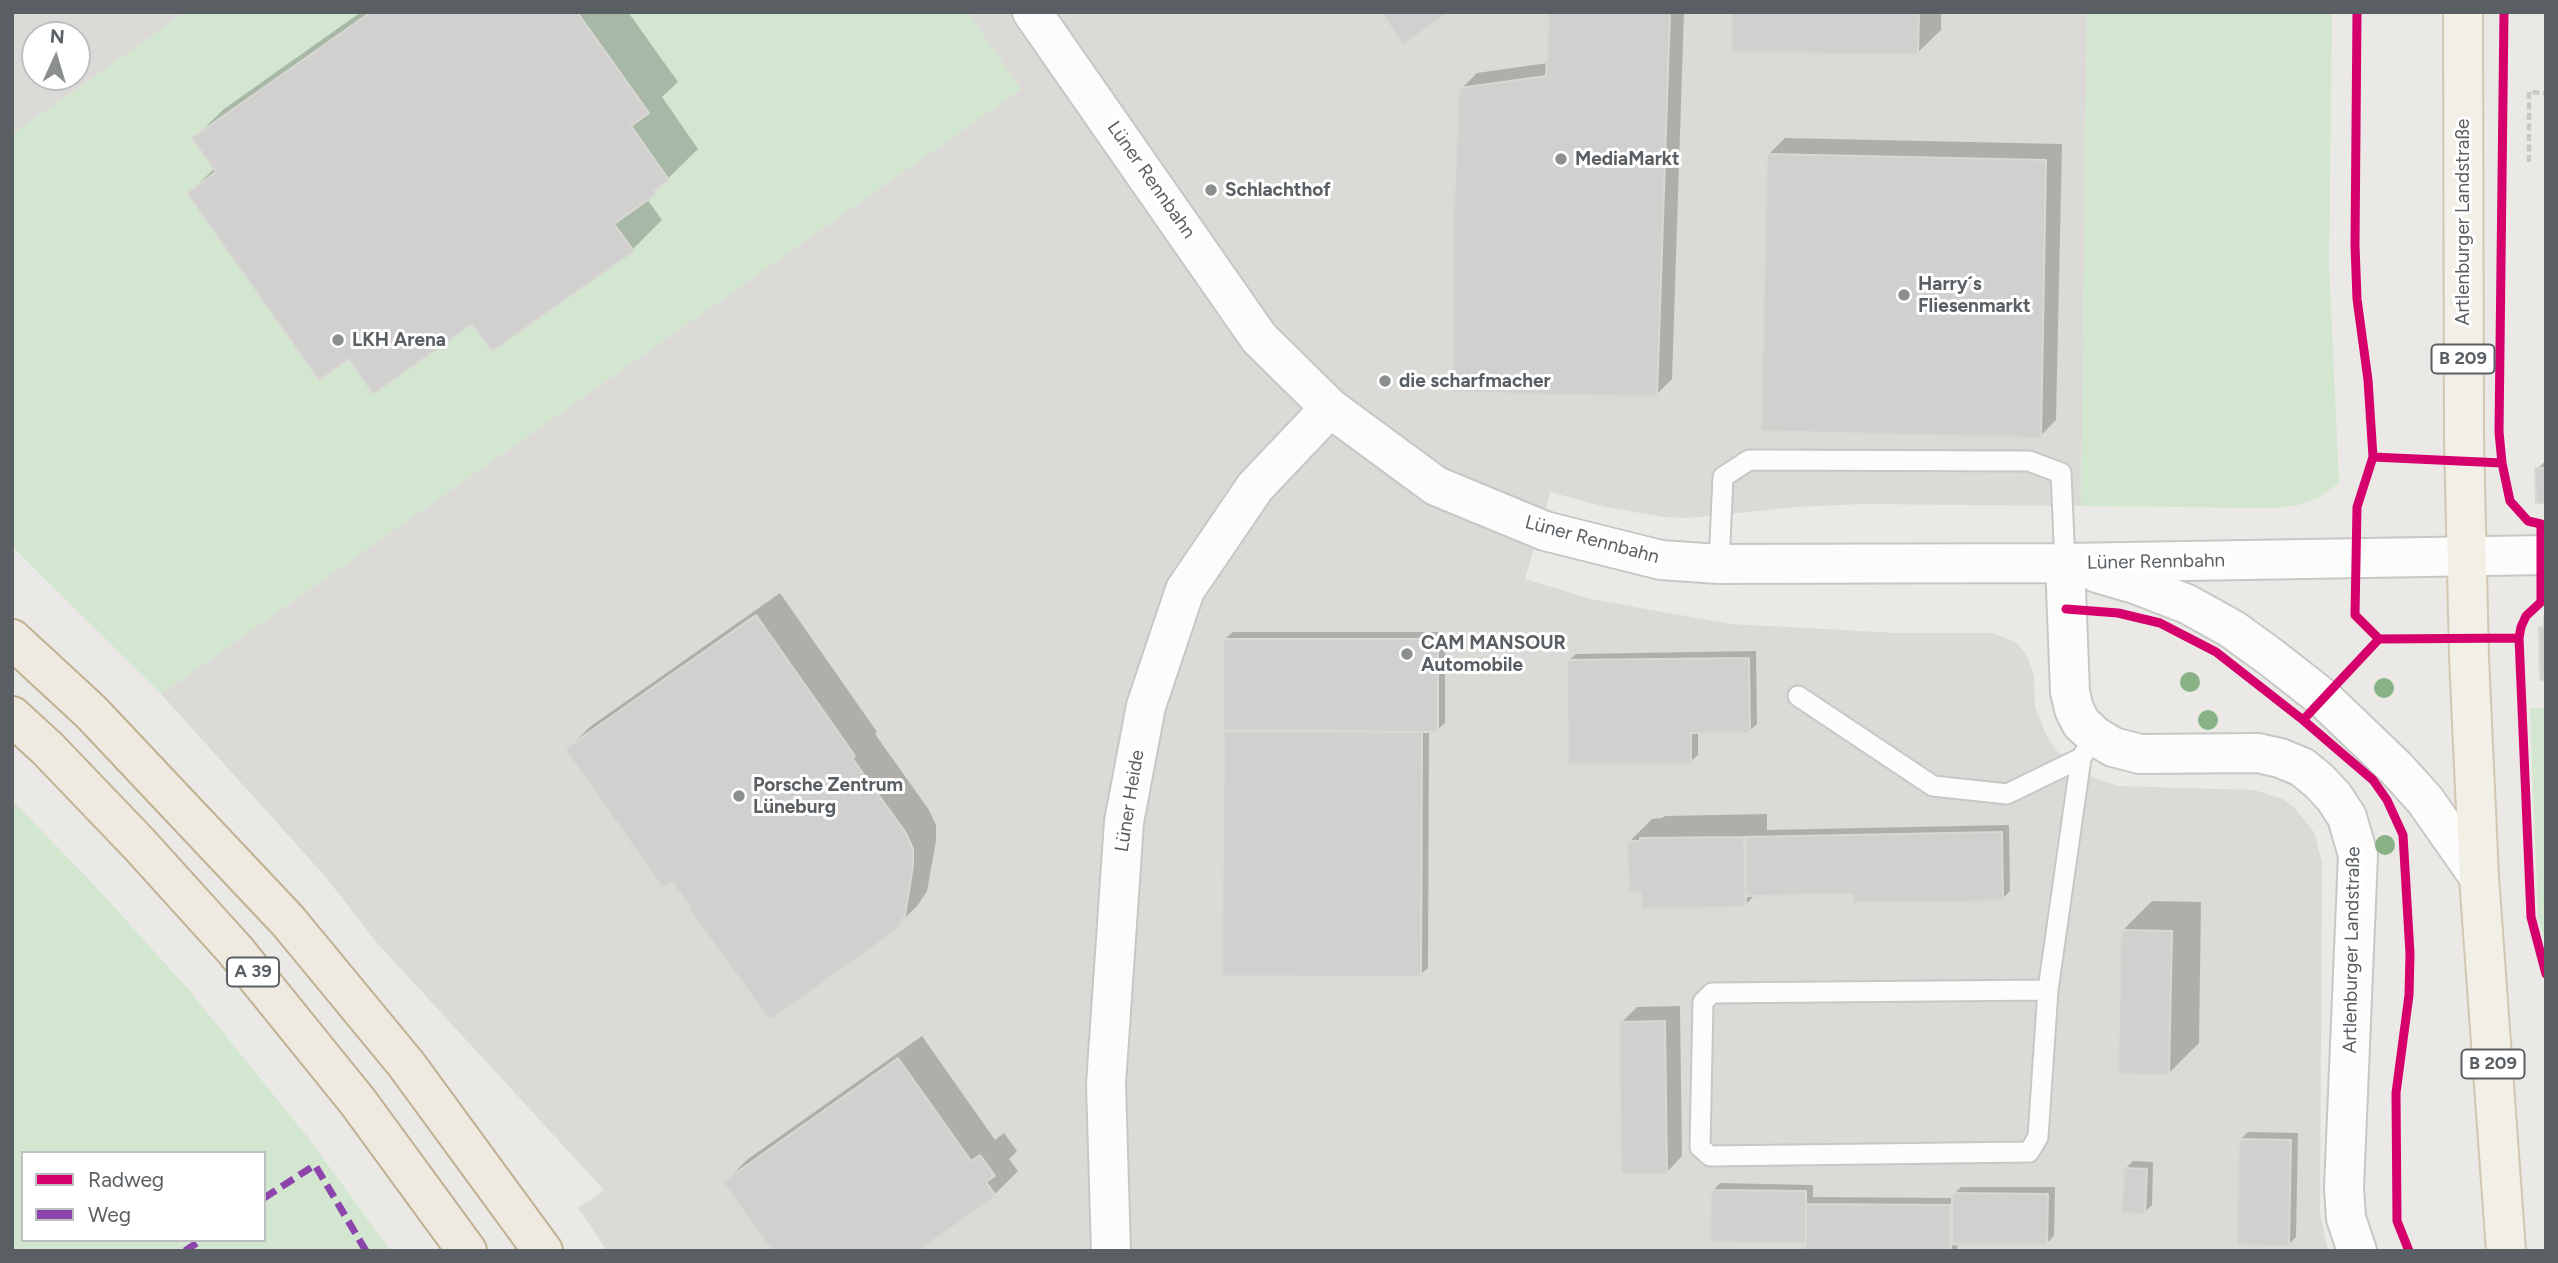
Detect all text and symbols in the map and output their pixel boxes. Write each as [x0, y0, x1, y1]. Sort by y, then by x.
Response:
north arrow [21, 21, 91, 91]
text: N [49, 25, 65, 49]
street label: Lüner Rennbahn [1102, 117, 1200, 243]
street label: Artlenburger Landstraße [2452, 119, 2474, 325]
place label: MediaMarkt [1575, 148, 1680, 170]
marker: MediaMarkt [1553, 151, 1569, 167]
place label: Schlachthof [1225, 179, 1331, 201]
marker: Schlachthof [1203, 182, 1219, 198]
place label: Harry´s Fliesenmarkt [1918, 273, 2031, 317]
marker: Harry´s Fliesenmarkt [1896, 287, 1912, 303]
place label: LKH Arena [352, 329, 446, 351]
marker: LKH Arena [330, 332, 346, 348]
road number: B 209 [2432, 344, 2494, 374]
place label: die scharfmacher [1399, 370, 1551, 392]
marker: die scharfmacher [1377, 373, 1393, 389]
street label: Lüner Rennbahn [1522, 511, 1662, 569]
street label: Lüner Rennbahn [2087, 549, 2225, 575]
place label: CAM MANSOUR Automobile [1421, 632, 1566, 676]
marker: CAM MANSOUR Automobile [1399, 646, 1415, 662]
street label: Lüner Heide [1111, 748, 1149, 854]
place label: Porsche Zentrum Lüneburg [753, 774, 903, 818]
marker: Porsche Zentrum Lüneburg [731, 788, 747, 804]
street label: Artlenburger Landstraße [2339, 846, 2365, 1054]
road number: A 39 [227, 958, 279, 987]
road number: B 209 [2462, 1050, 2524, 1078]
legend [21, 1151, 266, 1242]
text: Radweg [88, 1167, 164, 1192]
text: Weg [88, 1202, 131, 1227]

